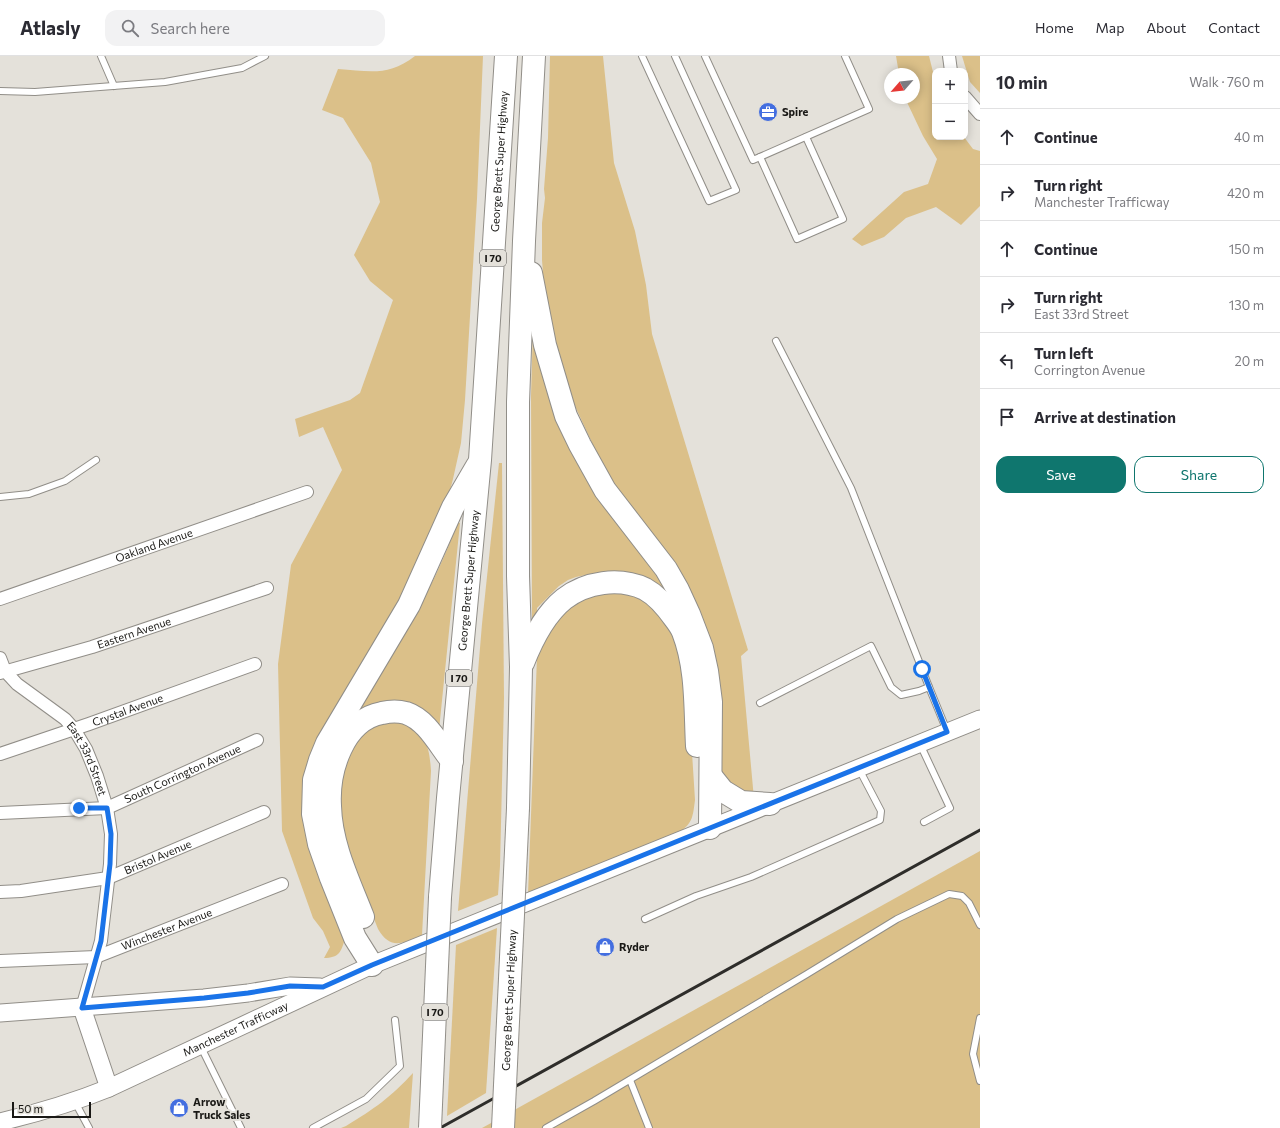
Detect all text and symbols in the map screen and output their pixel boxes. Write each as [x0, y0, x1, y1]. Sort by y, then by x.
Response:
search box [105, 10, 385, 46]
text: Atlasly [20, 16, 81, 39]
icon: search [119, 17, 141, 39]
text: Search here [151, 19, 230, 37]
text: Home [1035, 19, 1074, 36]
text: Map [1096, 19, 1124, 36]
text: About [1146, 19, 1186, 36]
text: Contact [1208, 19, 1260, 36]
north arrow [884, 68, 920, 104]
map controls [932, 68, 968, 140]
button: + [932, 68, 968, 104]
text: 10 min [996, 72, 1048, 93]
text: Walk · 760 m [1189, 74, 1264, 90]
street label: George Brett Super Highway [488, 90, 510, 232]
office icon: Spire [757, 101, 779, 123]
button: − [932, 104, 968, 140]
place label: Spire [782, 105, 809, 118]
icon: ahead [996, 126, 1018, 148]
text: Continue [1034, 128, 1098, 146]
text: 40 m [1234, 129, 1264, 145]
text: Turn right [1034, 176, 1103, 194]
icon: right [996, 182, 1018, 204]
text: 420 m [1227, 185, 1264, 201]
text: Manchester Trafficway [1034, 194, 1169, 210]
icon: ahead [996, 238, 1018, 260]
text: Continue [1034, 240, 1098, 258]
text: 150 m [1229, 241, 1264, 257]
road number: I 70 [480, 250, 506, 266]
text: Turn right [1034, 288, 1103, 306]
icon: right [996, 294, 1018, 316]
text: 130 m [1229, 297, 1264, 313]
text: East 33rd Street [1034, 306, 1129, 322]
text: Turn left [1034, 344, 1093, 362]
icon: left [996, 350, 1018, 372]
text: 20 m [1235, 353, 1264, 369]
text: Corrington Avenue [1034, 362, 1145, 378]
icon: arrive [996, 406, 1018, 428]
text: Arrive at destination [1034, 408, 1176, 426]
button: Save [996, 456, 1126, 493]
button: Share [1134, 456, 1264, 493]
street label: George Brett Super Highway [455, 509, 481, 651]
street label: Oakland Avenue [113, 525, 194, 564]
street label: Eastern Avenue [95, 614, 173, 651]
route start [913, 660, 931, 678]
road number: I 70 [446, 670, 472, 686]
street label: Crystal Avenue [90, 691, 165, 728]
street label: East 33rd Street [64, 719, 110, 798]
street label: South Corrington Avenue [122, 741, 243, 805]
route end [70, 799, 88, 817]
street label: Bristol Avenue [122, 836, 193, 877]
street label: Winchester Avenue [119, 905, 214, 952]
street label: George Brett Super Highway [499, 929, 518, 1071]
shop icon: Ryder [594, 936, 616, 958]
place label: Ryder [619, 940, 649, 953]
street label: Manchester Trafficway [181, 998, 290, 1059]
road number: I 70 [422, 1004, 448, 1020]
place label: Arrow Truck Sales [193, 1095, 250, 1121]
shop icon: Arrow Truck Sales [168, 1097, 190, 1119]
scale bar [12, 1100, 91, 1119]
text: 50 m [18, 1102, 43, 1115]

